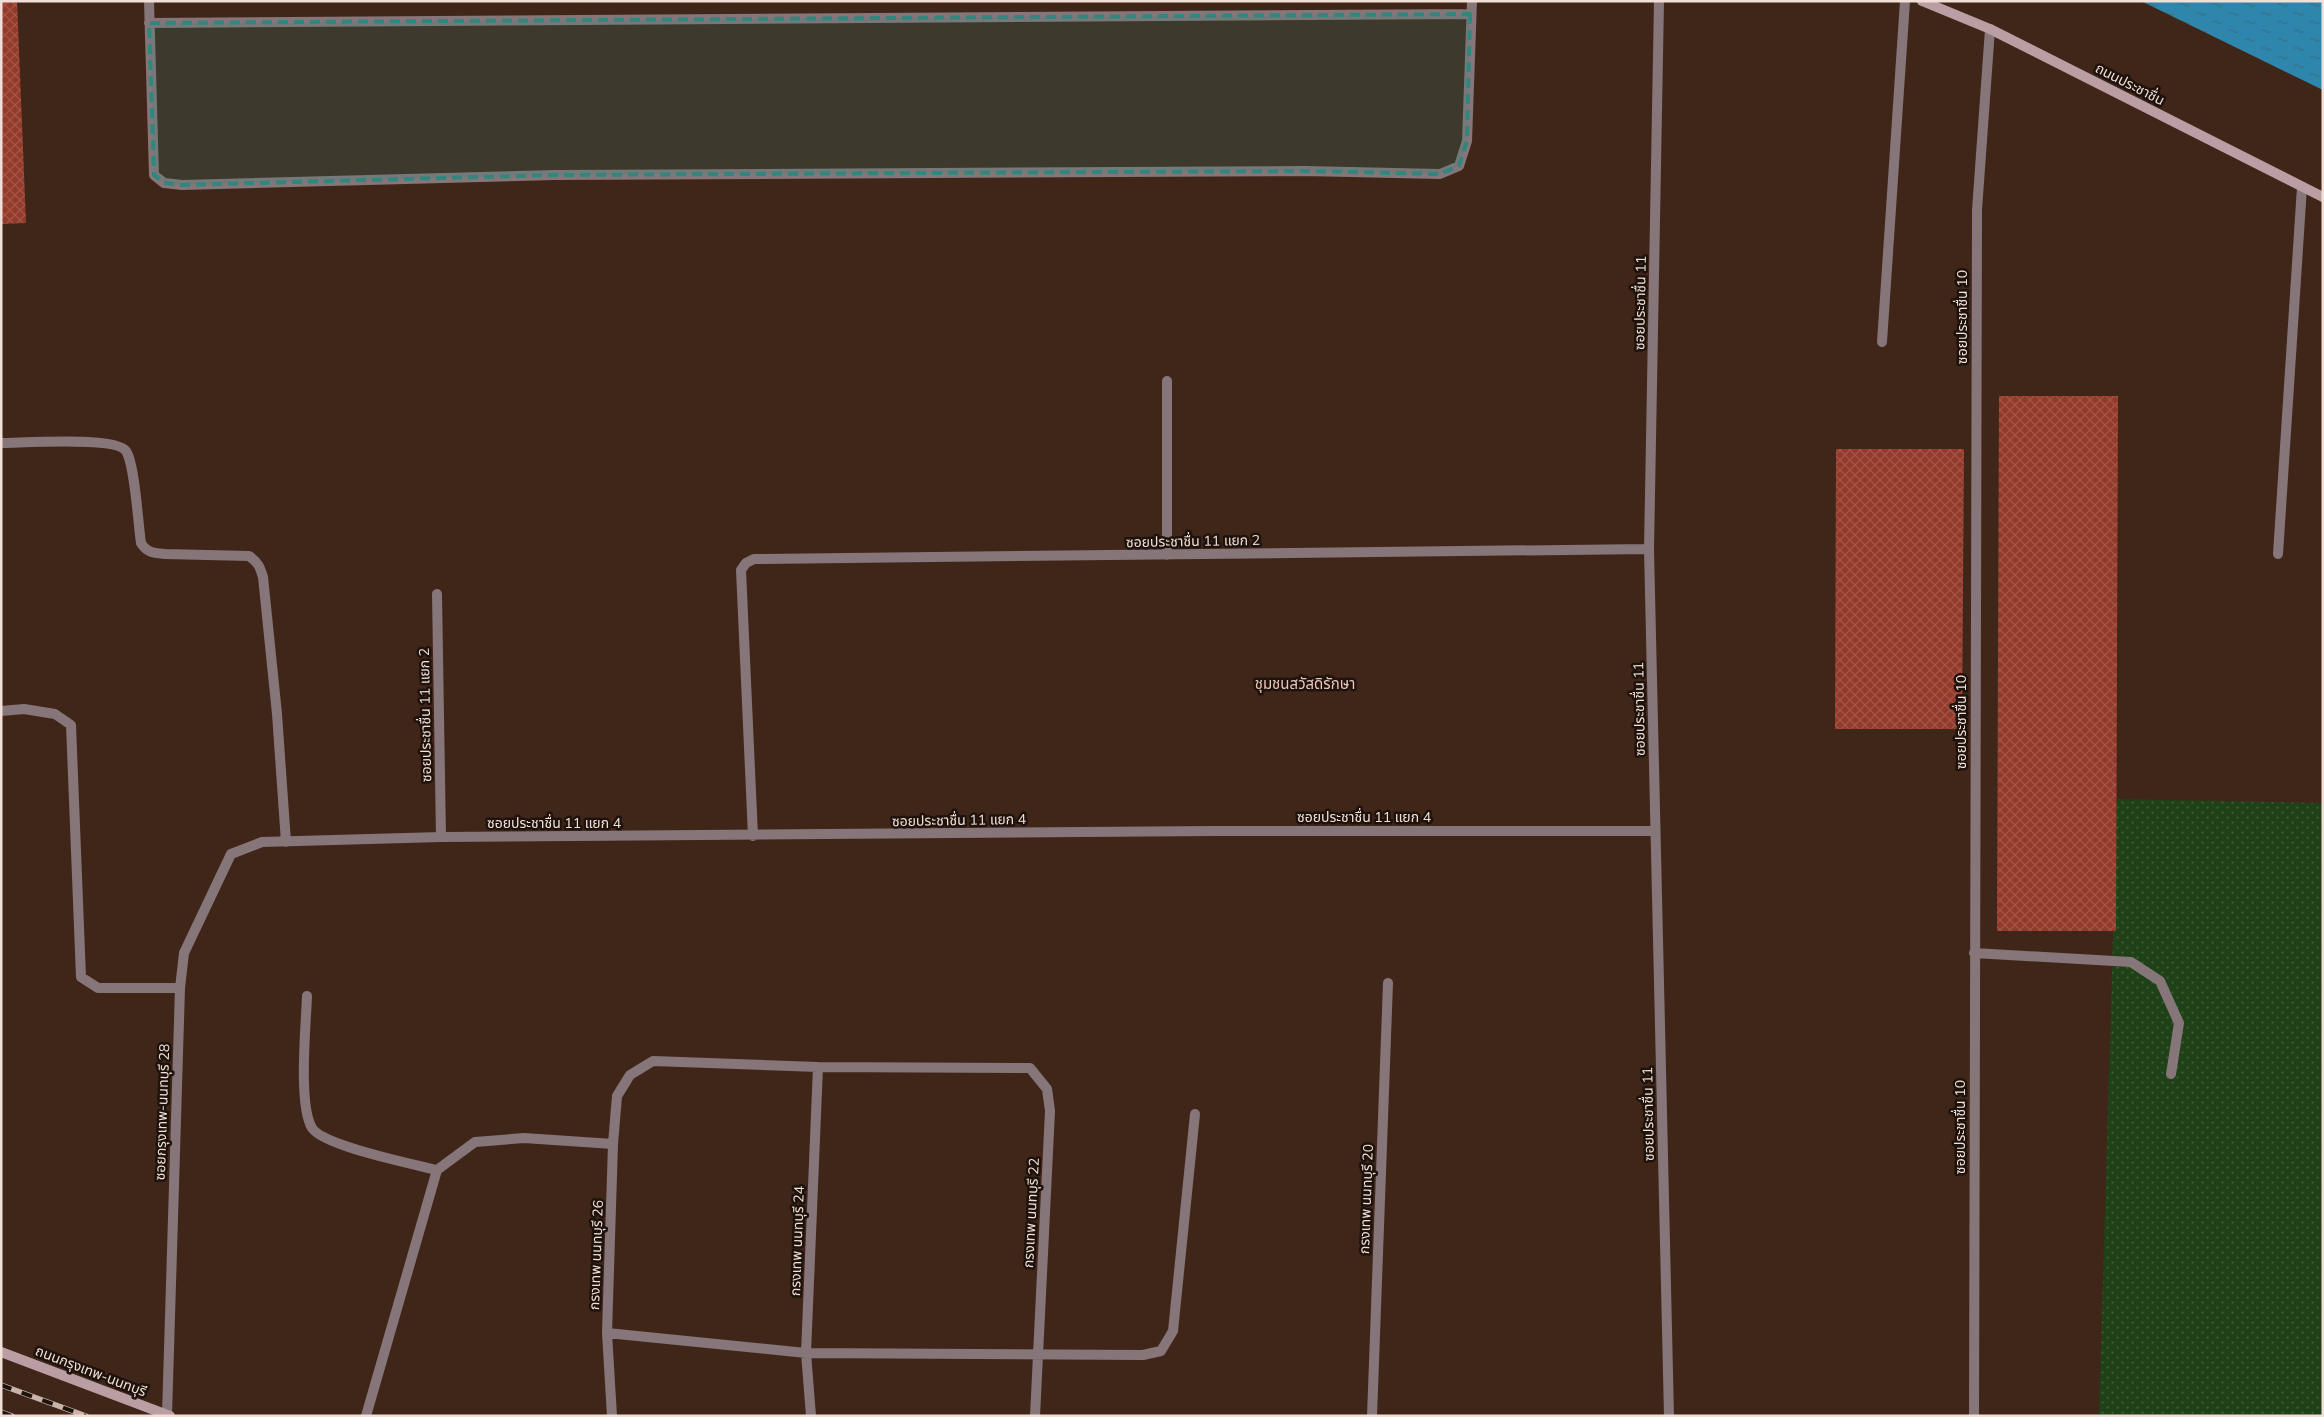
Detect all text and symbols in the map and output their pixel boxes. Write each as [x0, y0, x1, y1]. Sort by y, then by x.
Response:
street label: ถนนประชาชื่น [2092, 58, 2168, 109]
street label: ซอยประชาชื่น 11 [1629, 256, 1650, 350]
street label: ซอยประชาชื่น 10 [1952, 270, 1971, 364]
street label: ซอยประชาชื่น 11 แยก 2 [1126, 530, 1260, 551]
street label: ซอยประชาชื่น 11 แยก 2 [414, 648, 435, 782]
street label: ซอยประชาชื่น 11 [1628, 662, 1649, 756]
district label: ชุมชนสวัสดิรักษา [1255, 674, 1355, 693]
street label: ซอยประชาชื่น 10 [1951, 675, 1970, 769]
street label: ซอยประชาชื่น 11 แยก 4 [1297, 807, 1432, 826]
street label: ซอยประชาชื่น 11 แยก 4 [892, 809, 1027, 830]
street label: ซอยประชาชื่น 11 แยก 4 [487, 813, 622, 832]
street label: ซอยกรุงเทพ-นนทบุรี 28 [151, 1043, 173, 1181]
street label: ซอยประชาชื่น 11 [1637, 1067, 1658, 1161]
street label: ซอยประชาชื่น 10 [1950, 1080, 1969, 1174]
street label: กรงเทพ นนทบุรี 20 [1355, 1144, 1377, 1254]
street label: กรงเทพ นนทบุรี 22 [1019, 1157, 1043, 1269]
street label: กรงเทพ นนทบุรี 24 [786, 1185, 808, 1296]
street label: กรงเทพ นนทบุรี 26 [585, 1200, 607, 1310]
street label: ถนนกรุงเทพ-นนทบุรี [33, 1342, 149, 1401]

